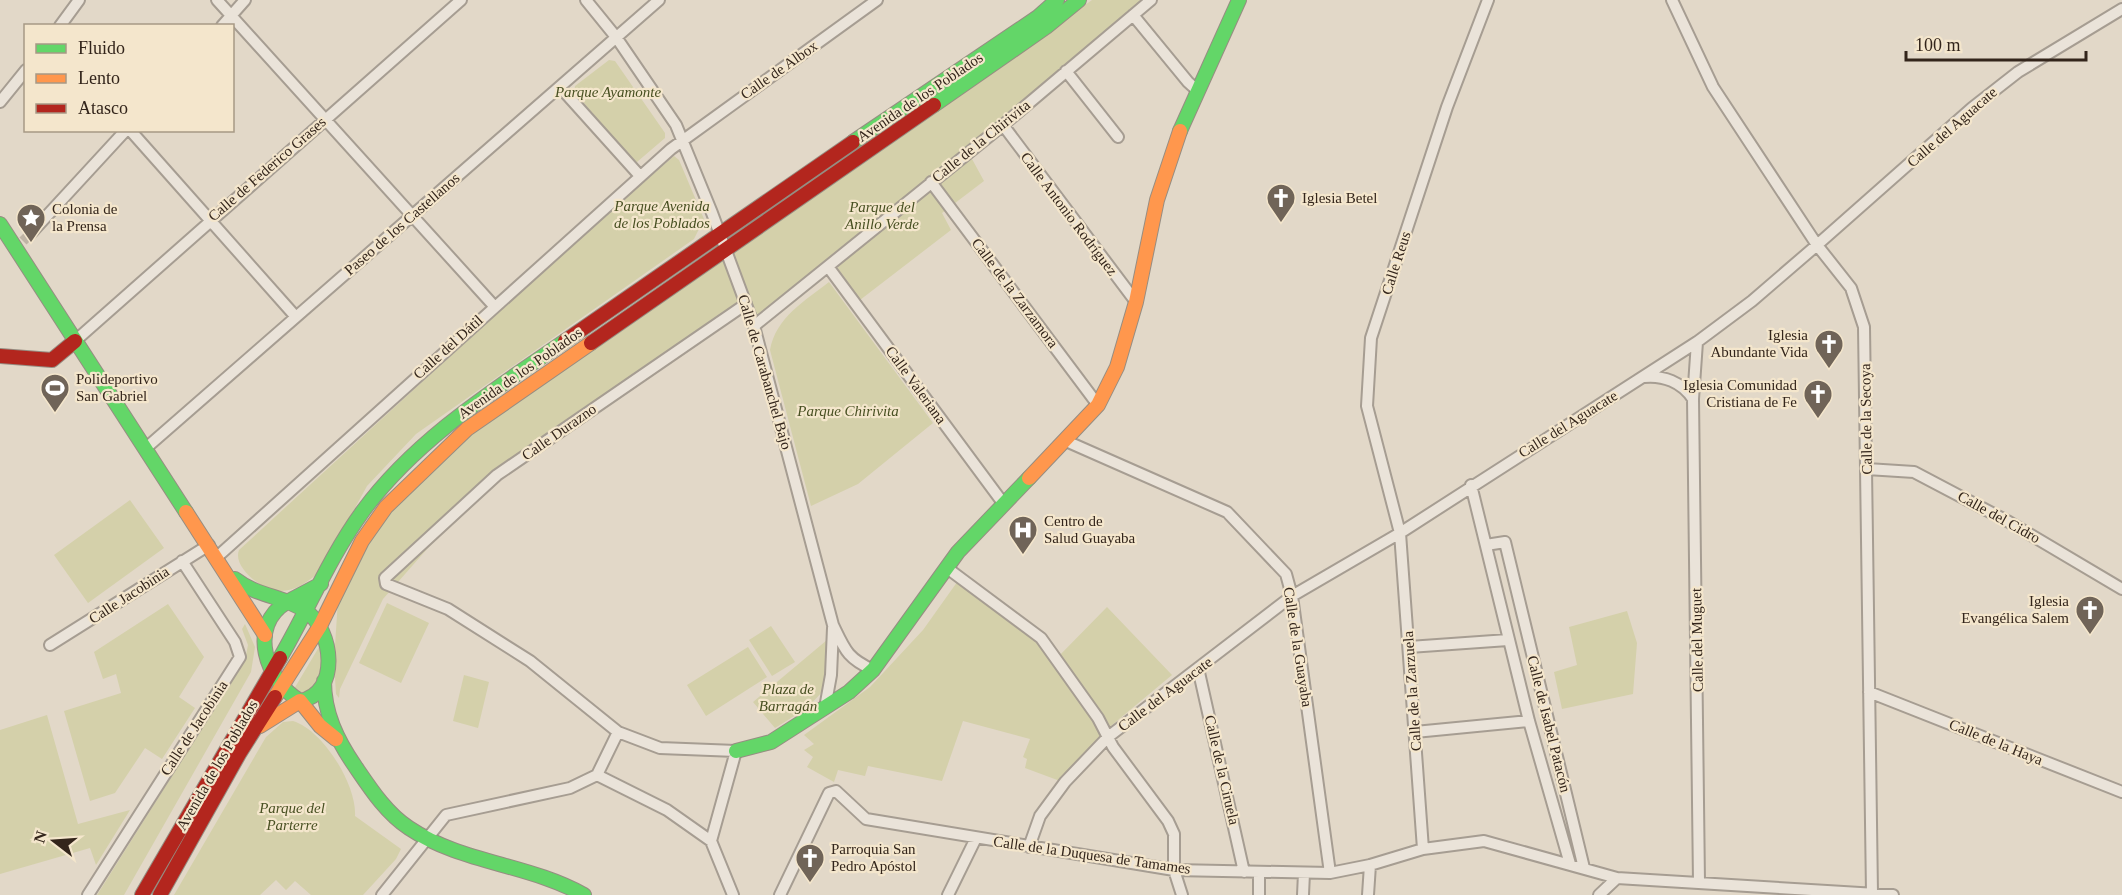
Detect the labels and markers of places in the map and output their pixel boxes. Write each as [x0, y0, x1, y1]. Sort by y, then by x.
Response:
church icon: Iglesia Betel [1265, 182, 1297, 224]
place label: Iglesia Betel [1302, 190, 1377, 206]
place label: Colonia de la Prensa [52, 201, 118, 234]
place icon: Colonia de la Prensa [15, 202, 47, 244]
place label: Iglesia Abundante Vida [1710, 327, 1808, 360]
church icon: Iglesia Abundante Vida [1813, 328, 1845, 370]
place label: Polideportivo San Gabriel [76, 371, 158, 404]
sports icon: Polideportivo San Gabriel [39, 372, 71, 414]
place label: Iglesia Comunidad Cristiana de Fe [1683, 377, 1797, 410]
church icon: Iglesia Comunidad Cristiana de Fe [1802, 378, 1834, 420]
place label: Centro de Salud Guayaba [1044, 513, 1136, 546]
hospital icon: Centro de Salud Guayaba [1007, 514, 1039, 556]
place label: Iglesia Evangélica Salem [1961, 593, 2069, 626]
church icon: Iglesia Evangélica Salem [2074, 594, 2106, 636]
place label: Parroquia San Pedro Apóstol [831, 841, 916, 874]
church icon: Parroquia San Pedro Apóstol [794, 842, 826, 884]

